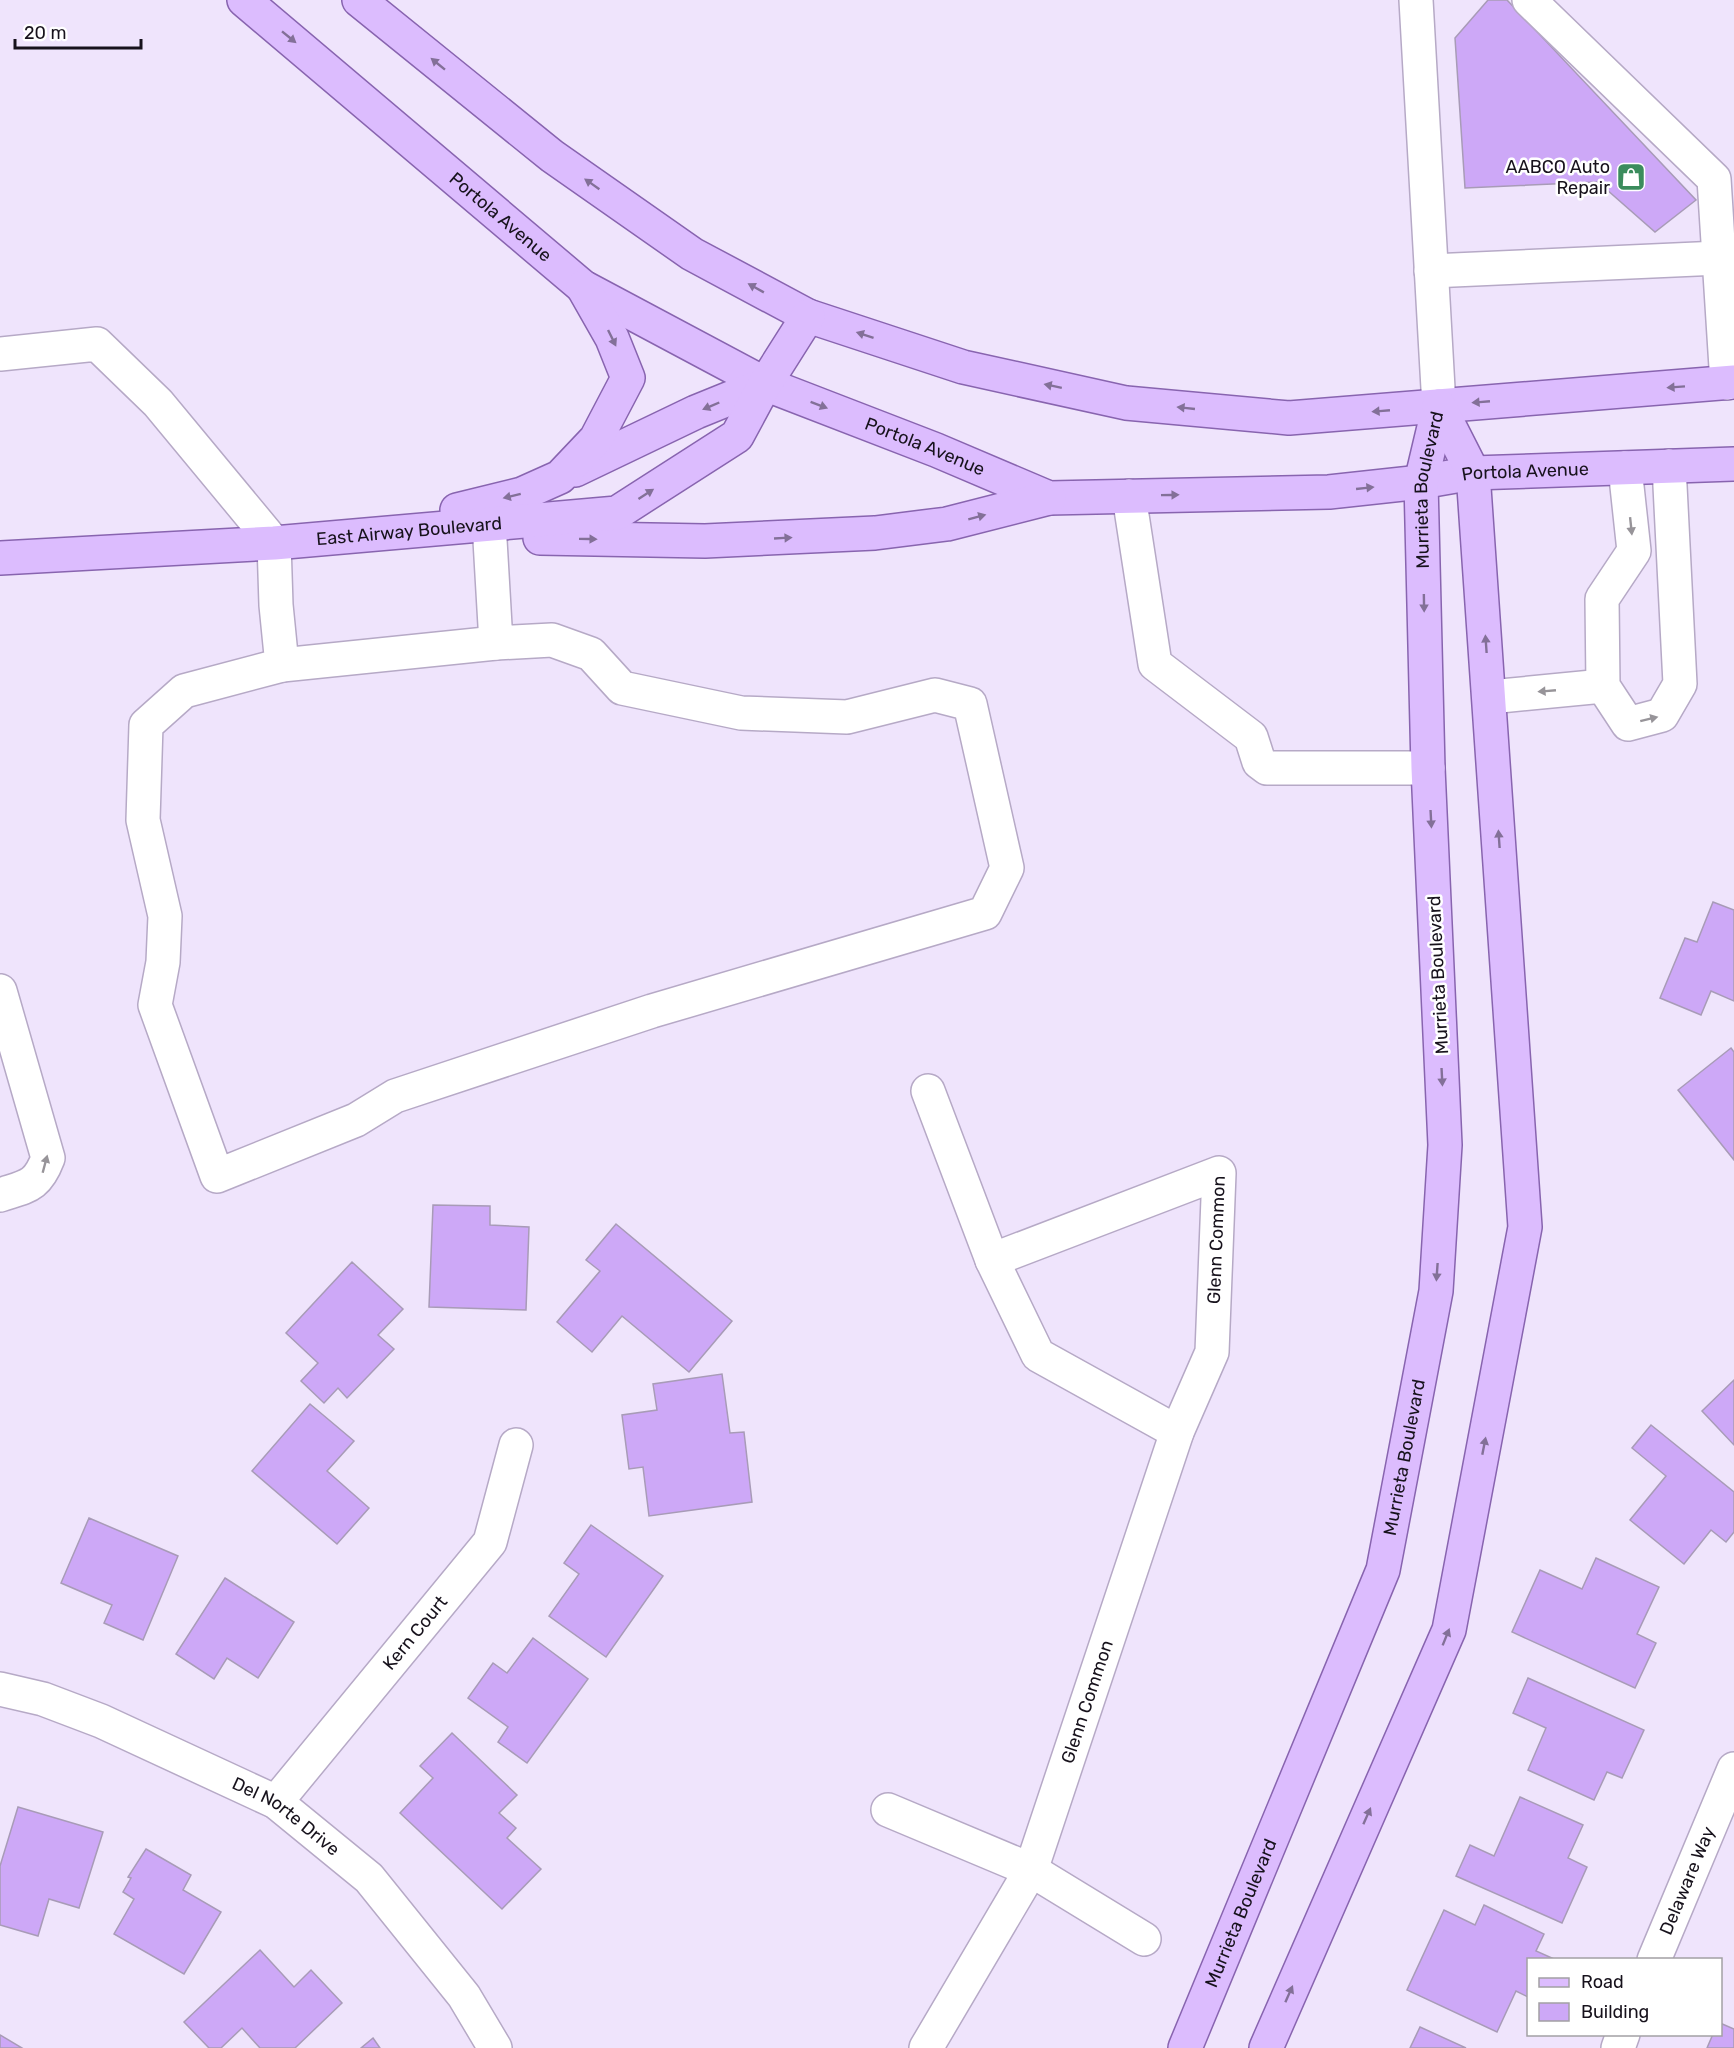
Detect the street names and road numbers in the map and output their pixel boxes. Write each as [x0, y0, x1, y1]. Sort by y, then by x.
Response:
street label: Portola Avenue [445, 168, 556, 267]
street label: Murrieta Boulevard [1410, 409, 1448, 569]
street label: Portola Avenue [862, 413, 988, 480]
street label: Portola Avenue [1460, 458, 1589, 486]
street label: East Airway Boulevard [315, 512, 503, 550]
street label: Murrieta Boulevard [1423, 895, 1453, 1055]
street label: Glenn Common [1203, 1175, 1230, 1304]
street label: Murrieta Boulevard [1379, 1377, 1430, 1538]
street label: Kern Court [378, 1591, 452, 1675]
street label: Glenn Common [1056, 1637, 1118, 1766]
street label: Del Norte Drive [229, 1772, 344, 1860]
street label: Delaware Way [1655, 1823, 1720, 1938]
street label: Murrieta Boulevard [1200, 1835, 1281, 1991]

